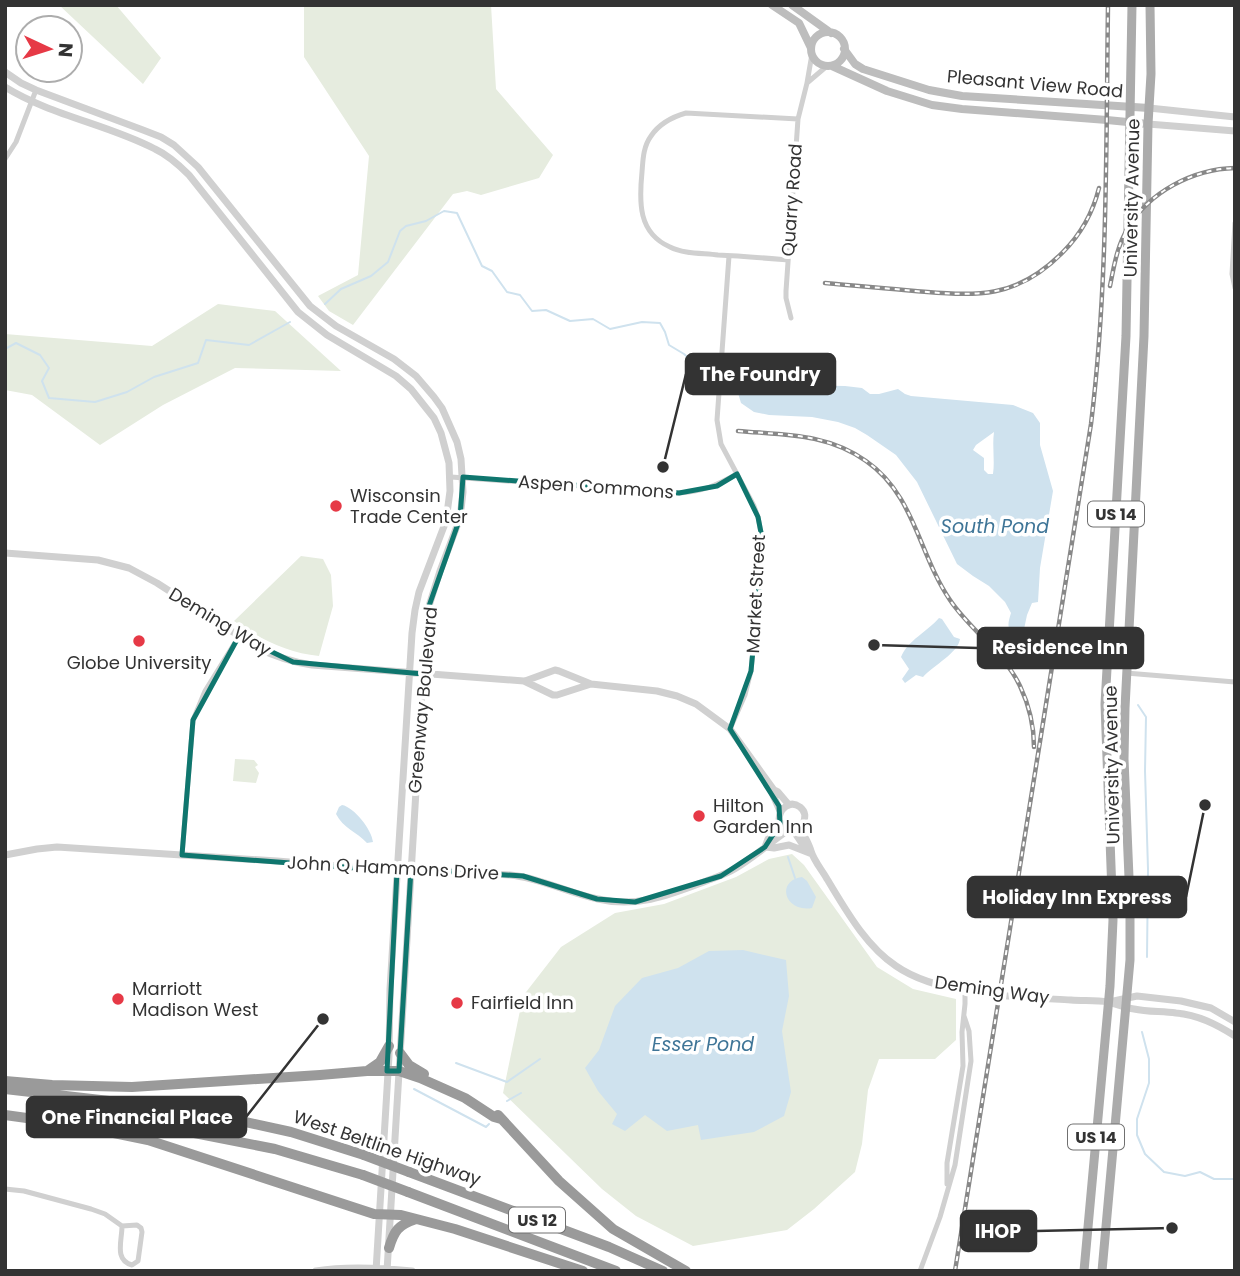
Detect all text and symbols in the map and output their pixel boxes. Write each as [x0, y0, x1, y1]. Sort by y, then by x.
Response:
north arrow [14, 14, 84, 84]
text: N [51, 42, 79, 58]
street label: Pleasant View Road [946, 63, 1124, 104]
street label: University Avenue [1118, 118, 1145, 278]
street label: Quarry Road [775, 143, 808, 257]
callout: The Foundry [686, 354, 835, 394]
text: The Foundry [700, 361, 821, 388]
street label: Aspen Commons [517, 469, 675, 504]
place label: Wisconsin Trade Center [350, 483, 468, 529]
marker: Wisconsin Trade Center [328, 498, 344, 514]
road number: US 14 [1088, 502, 1144, 526]
water label: South Pond [941, 513, 1049, 540]
street label: Market Street [740, 534, 771, 654]
street label: Deming Way [164, 581, 276, 662]
street label: Greenway Boulevard [402, 606, 443, 794]
callout: Residence Inn [978, 628, 1143, 668]
marker: Globe University [131, 633, 147, 649]
text: Residence Inn [992, 634, 1128, 661]
place label: Globe University [67, 650, 211, 675]
street label: University Avenue [1098, 685, 1125, 845]
place label: Hilton Garden Inn [713, 793, 813, 839]
marker: Hilton Garden Inn [691, 808, 707, 824]
street label: John Q Hammons Drive [287, 849, 500, 886]
callout: Holiday Inn Express [968, 877, 1186, 917]
text: Holiday Inn Express [982, 884, 1172, 911]
street label: Deming Way [933, 969, 1051, 1010]
place label: Marriott Madison West [132, 976, 258, 1022]
place label: Fairfield Inn [471, 990, 574, 1015]
marker: Marriott Madison West [110, 991, 126, 1007]
marker: Fairfield Inn [449, 995, 465, 1011]
water label: Esser Pond [652, 1031, 754, 1058]
callout: One Financial Place [27, 1097, 246, 1137]
text: One Financial Place [41, 1104, 233, 1131]
street label: West Beltline Highway [290, 1104, 484, 1191]
road number: US 14 [1068, 1124, 1124, 1149]
road number: US 12 [509, 1208, 565, 1232]
callout: IHOP [961, 1211, 1036, 1251]
text: IHOP [975, 1218, 1021, 1245]

